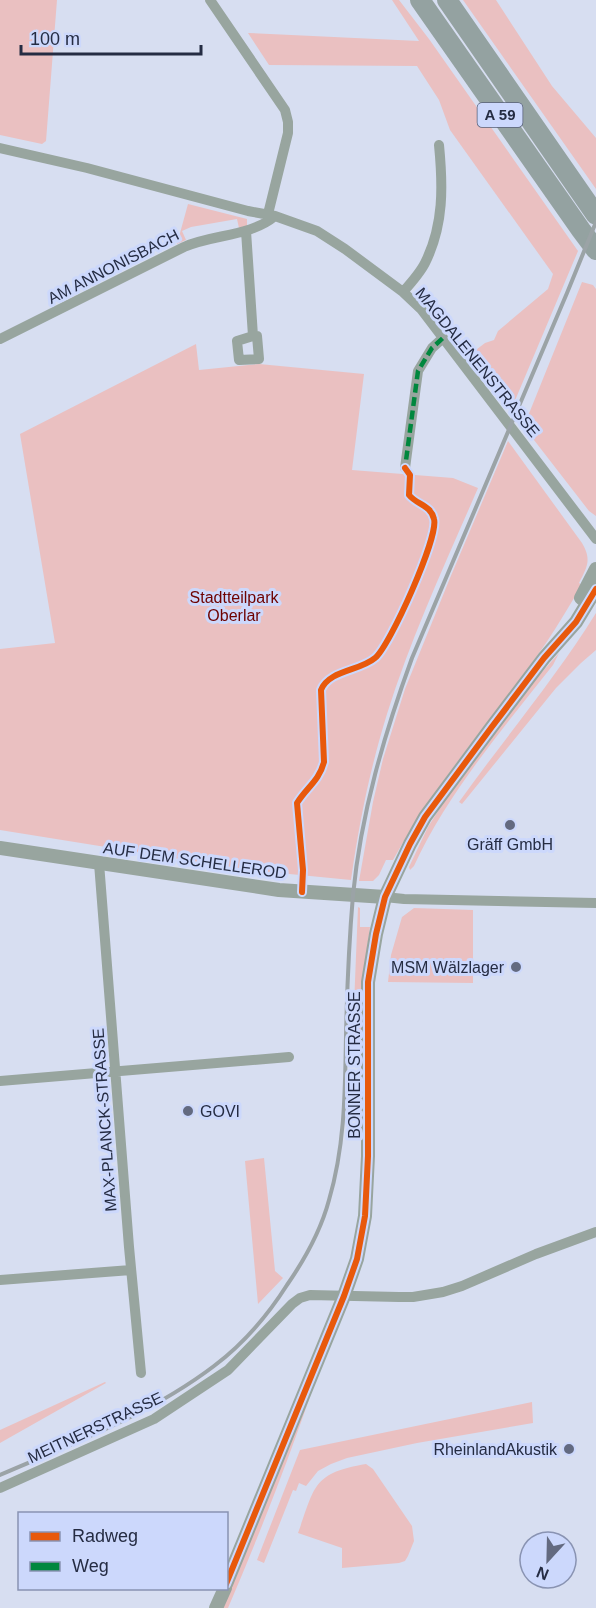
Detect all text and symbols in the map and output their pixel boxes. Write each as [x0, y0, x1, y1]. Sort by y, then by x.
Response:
scale bar [21, 18, 201, 56]
text: 100 m [30, 29, 80, 49]
road number: A 59 [478, 103, 522, 127]
street label: AM ANNONISBACH [45, 226, 182, 307]
street label: MAGDALENENSTRASSE [412, 284, 543, 440]
park label: Stadtteilpark Oberlar [190, 589, 279, 624]
marker: Gräff GmbH [503, 818, 517, 832]
place label: Gräff GmbH [467, 836, 553, 853]
street label: AUF DEM SCHELLEROD [102, 839, 288, 882]
place label: MSM Wälzlager [391, 959, 505, 976]
marker: MSM Wälzlager [509, 960, 523, 974]
street label: BONNER STRASSE [346, 991, 363, 1139]
street label: MAX-PLANCK-STRASSE [90, 1028, 119, 1212]
place label: GOVI [200, 1103, 240, 1120]
marker: GOVI [181, 1104, 195, 1118]
street label: MEITNERSTRASSE [25, 1389, 165, 1466]
place label: RheinlandAkustik [433, 1441, 558, 1458]
marker: RheinlandAkustik [562, 1442, 576, 1456]
legend [18, 1512, 228, 1590]
text: Radweg [72, 1526, 138, 1546]
north arrow [518, 1530, 578, 1590]
text: Weg [72, 1556, 109, 1576]
text: N [534, 1563, 551, 1583]

